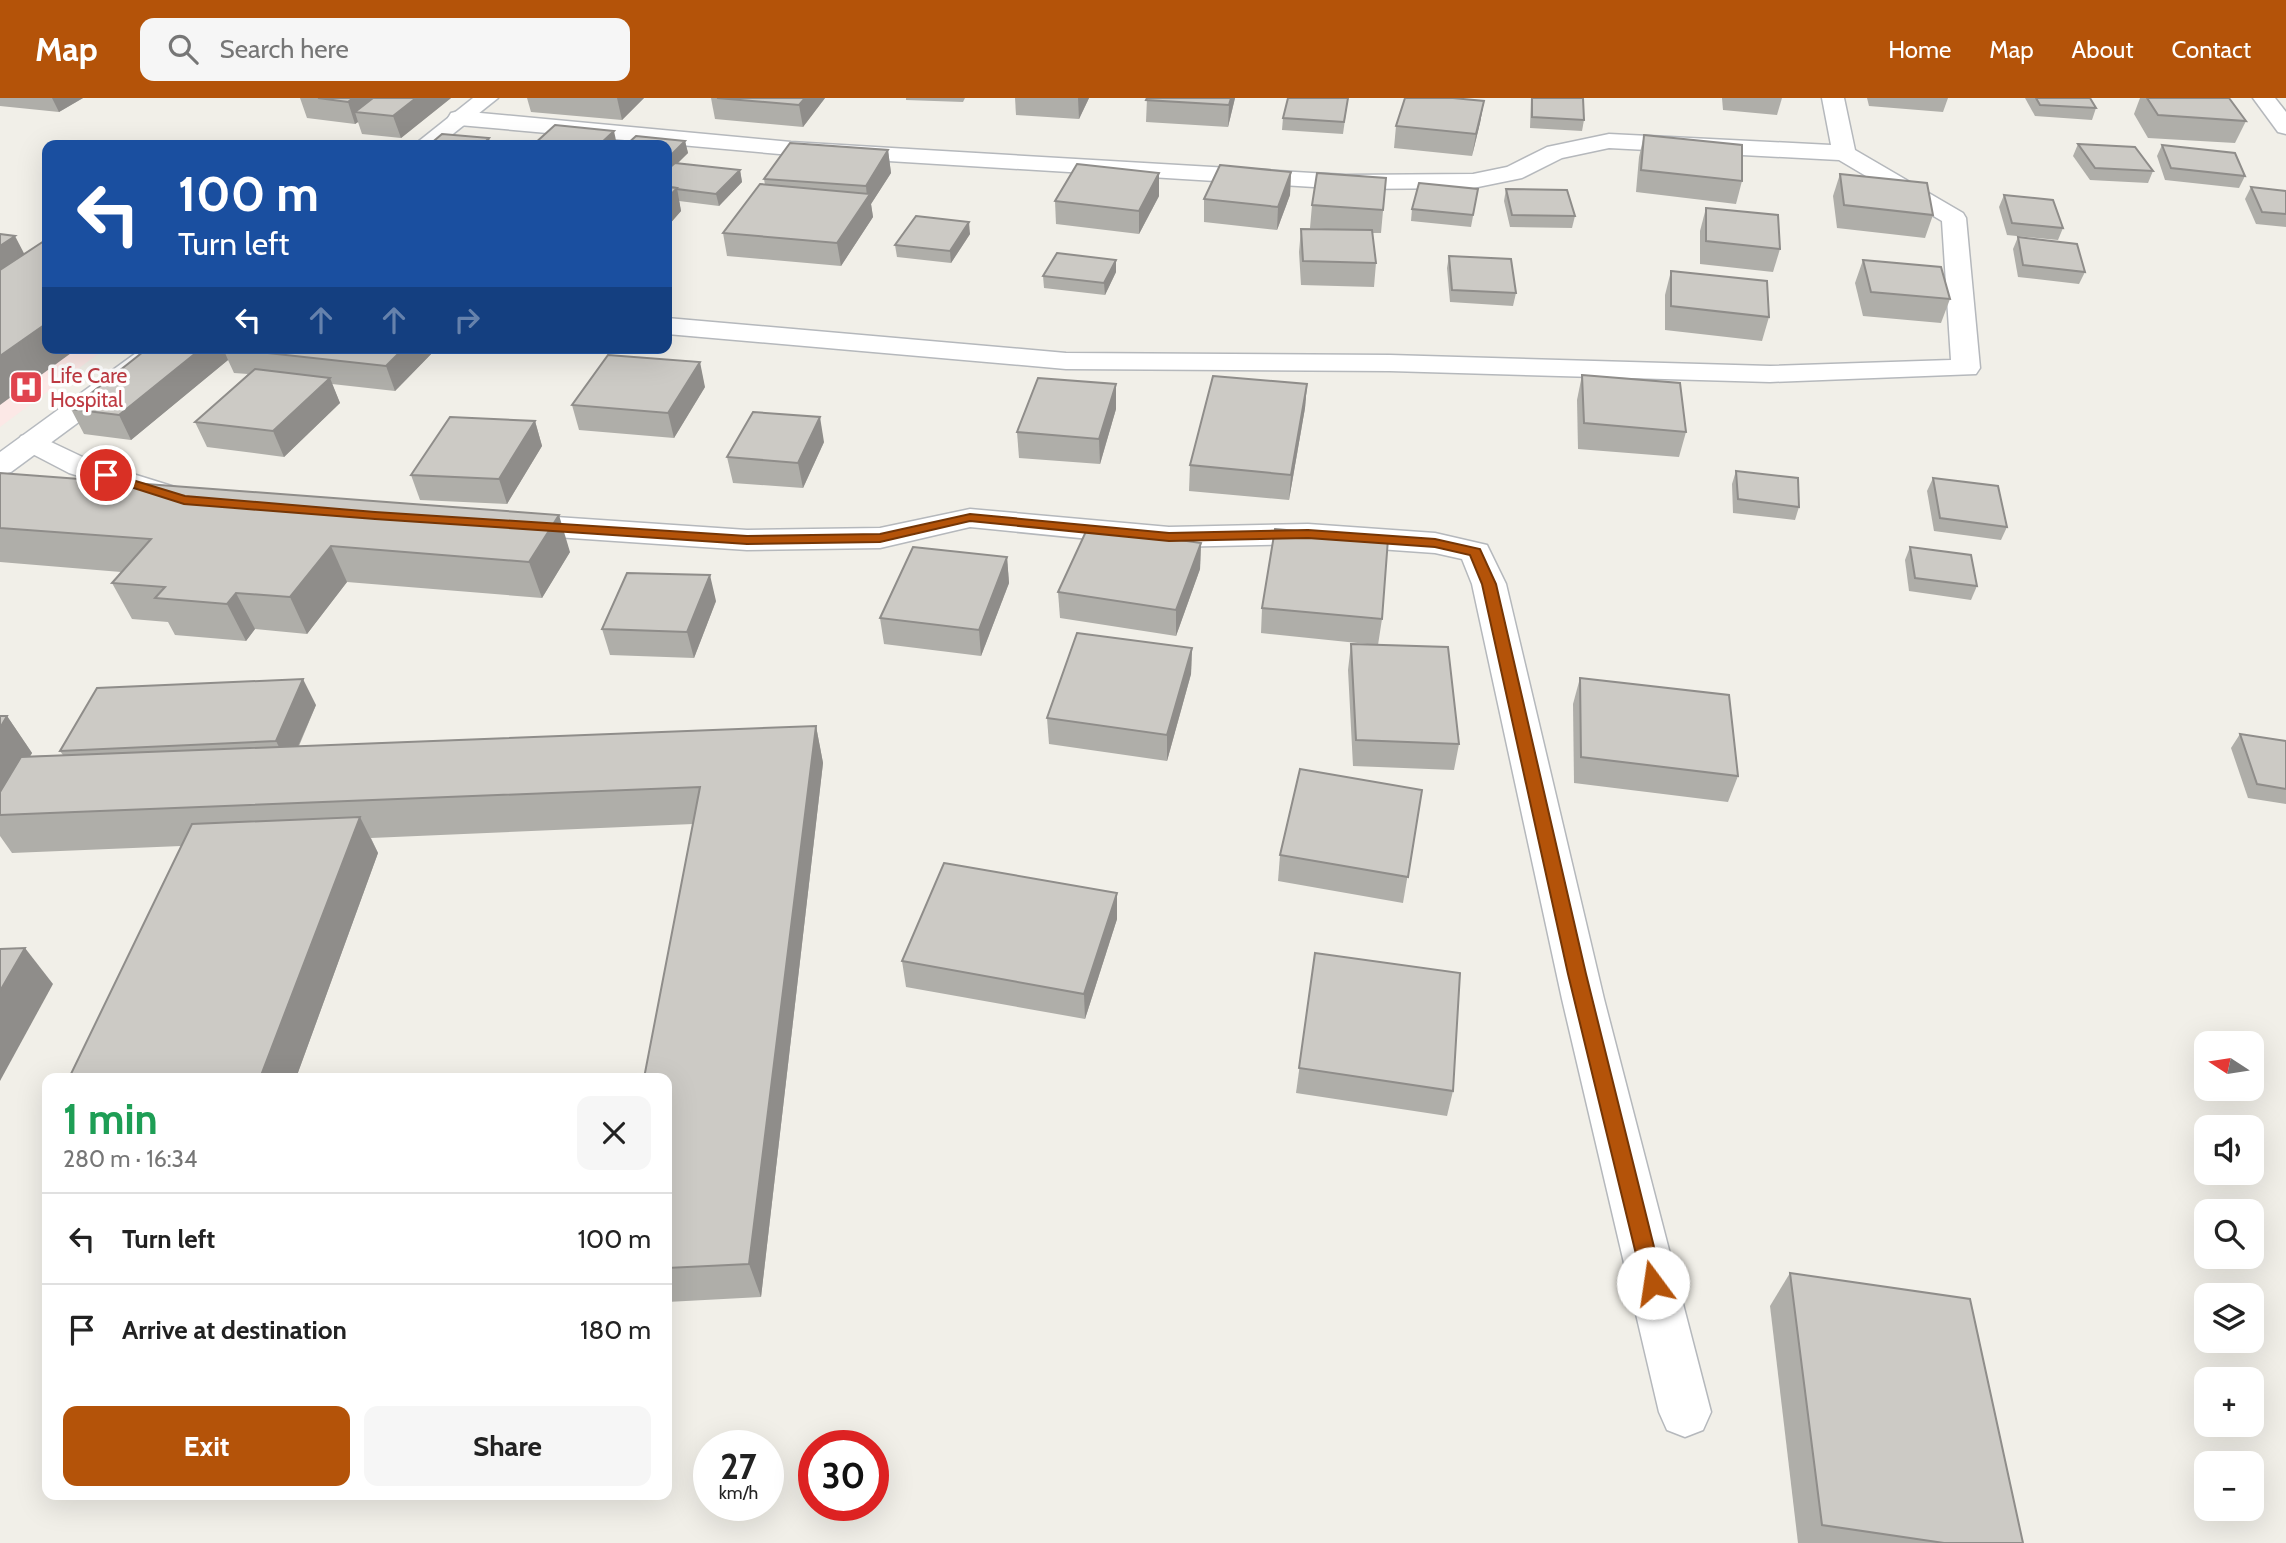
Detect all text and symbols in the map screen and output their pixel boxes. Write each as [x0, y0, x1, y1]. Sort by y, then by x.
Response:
search box [140, 18, 630, 81]
text: Map [35, 29, 98, 69]
icon: search [164, 30, 202, 68]
text: Search here [220, 33, 349, 65]
text: Home [1888, 35, 1951, 64]
text: Map [1989, 35, 2034, 64]
text: About [2072, 35, 2134, 64]
text: Contact [2172, 35, 2251, 64]
text: 100 m [178, 164, 319, 223]
icon: left [63, 168, 154, 259]
text: Turn left [178, 224, 289, 263]
icon: left [229, 301, 267, 339]
icon: ahead [302, 301, 340, 339]
icon: ahead [375, 301, 413, 339]
icon: right [448, 301, 486, 339]
place label: Life Care Hospital [50, 363, 128, 412]
hospital icon: Life Care Hospital [7, 368, 45, 406]
pin [76, 445, 136, 505]
icon: arrive [87, 456, 125, 494]
north arrow [2194, 1031, 2264, 1101]
map controls [2194, 1031, 2264, 1521]
text: 1 min [63, 1093, 158, 1145]
button: close [577, 1096, 651, 1170]
button: sound [2194, 1115, 2264, 1185]
text: 280 m · 16:34 [63, 1145, 197, 1173]
button: search [2194, 1199, 2264, 1269]
icon: left [63, 1220, 101, 1258]
text: Turn left [122, 1223, 215, 1255]
text: 100 m [578, 1223, 651, 1255]
position arrow [1616, 1246, 1690, 1320]
button: layers [2194, 1283, 2264, 1353]
icon: arrive [63, 1311, 101, 1349]
text: Arrive at destination [122, 1314, 347, 1346]
text: 180 m [580, 1314, 651, 1346]
button: + [2194, 1367, 2264, 1437]
button: Exit [63, 1406, 350, 1486]
button: Share [364, 1406, 651, 1486]
speed limit sign: 30 [798, 1430, 889, 1521]
text: 27 [720, 1445, 757, 1488]
button: − [2194, 1451, 2264, 1521]
text: km/h [719, 1482, 758, 1504]

